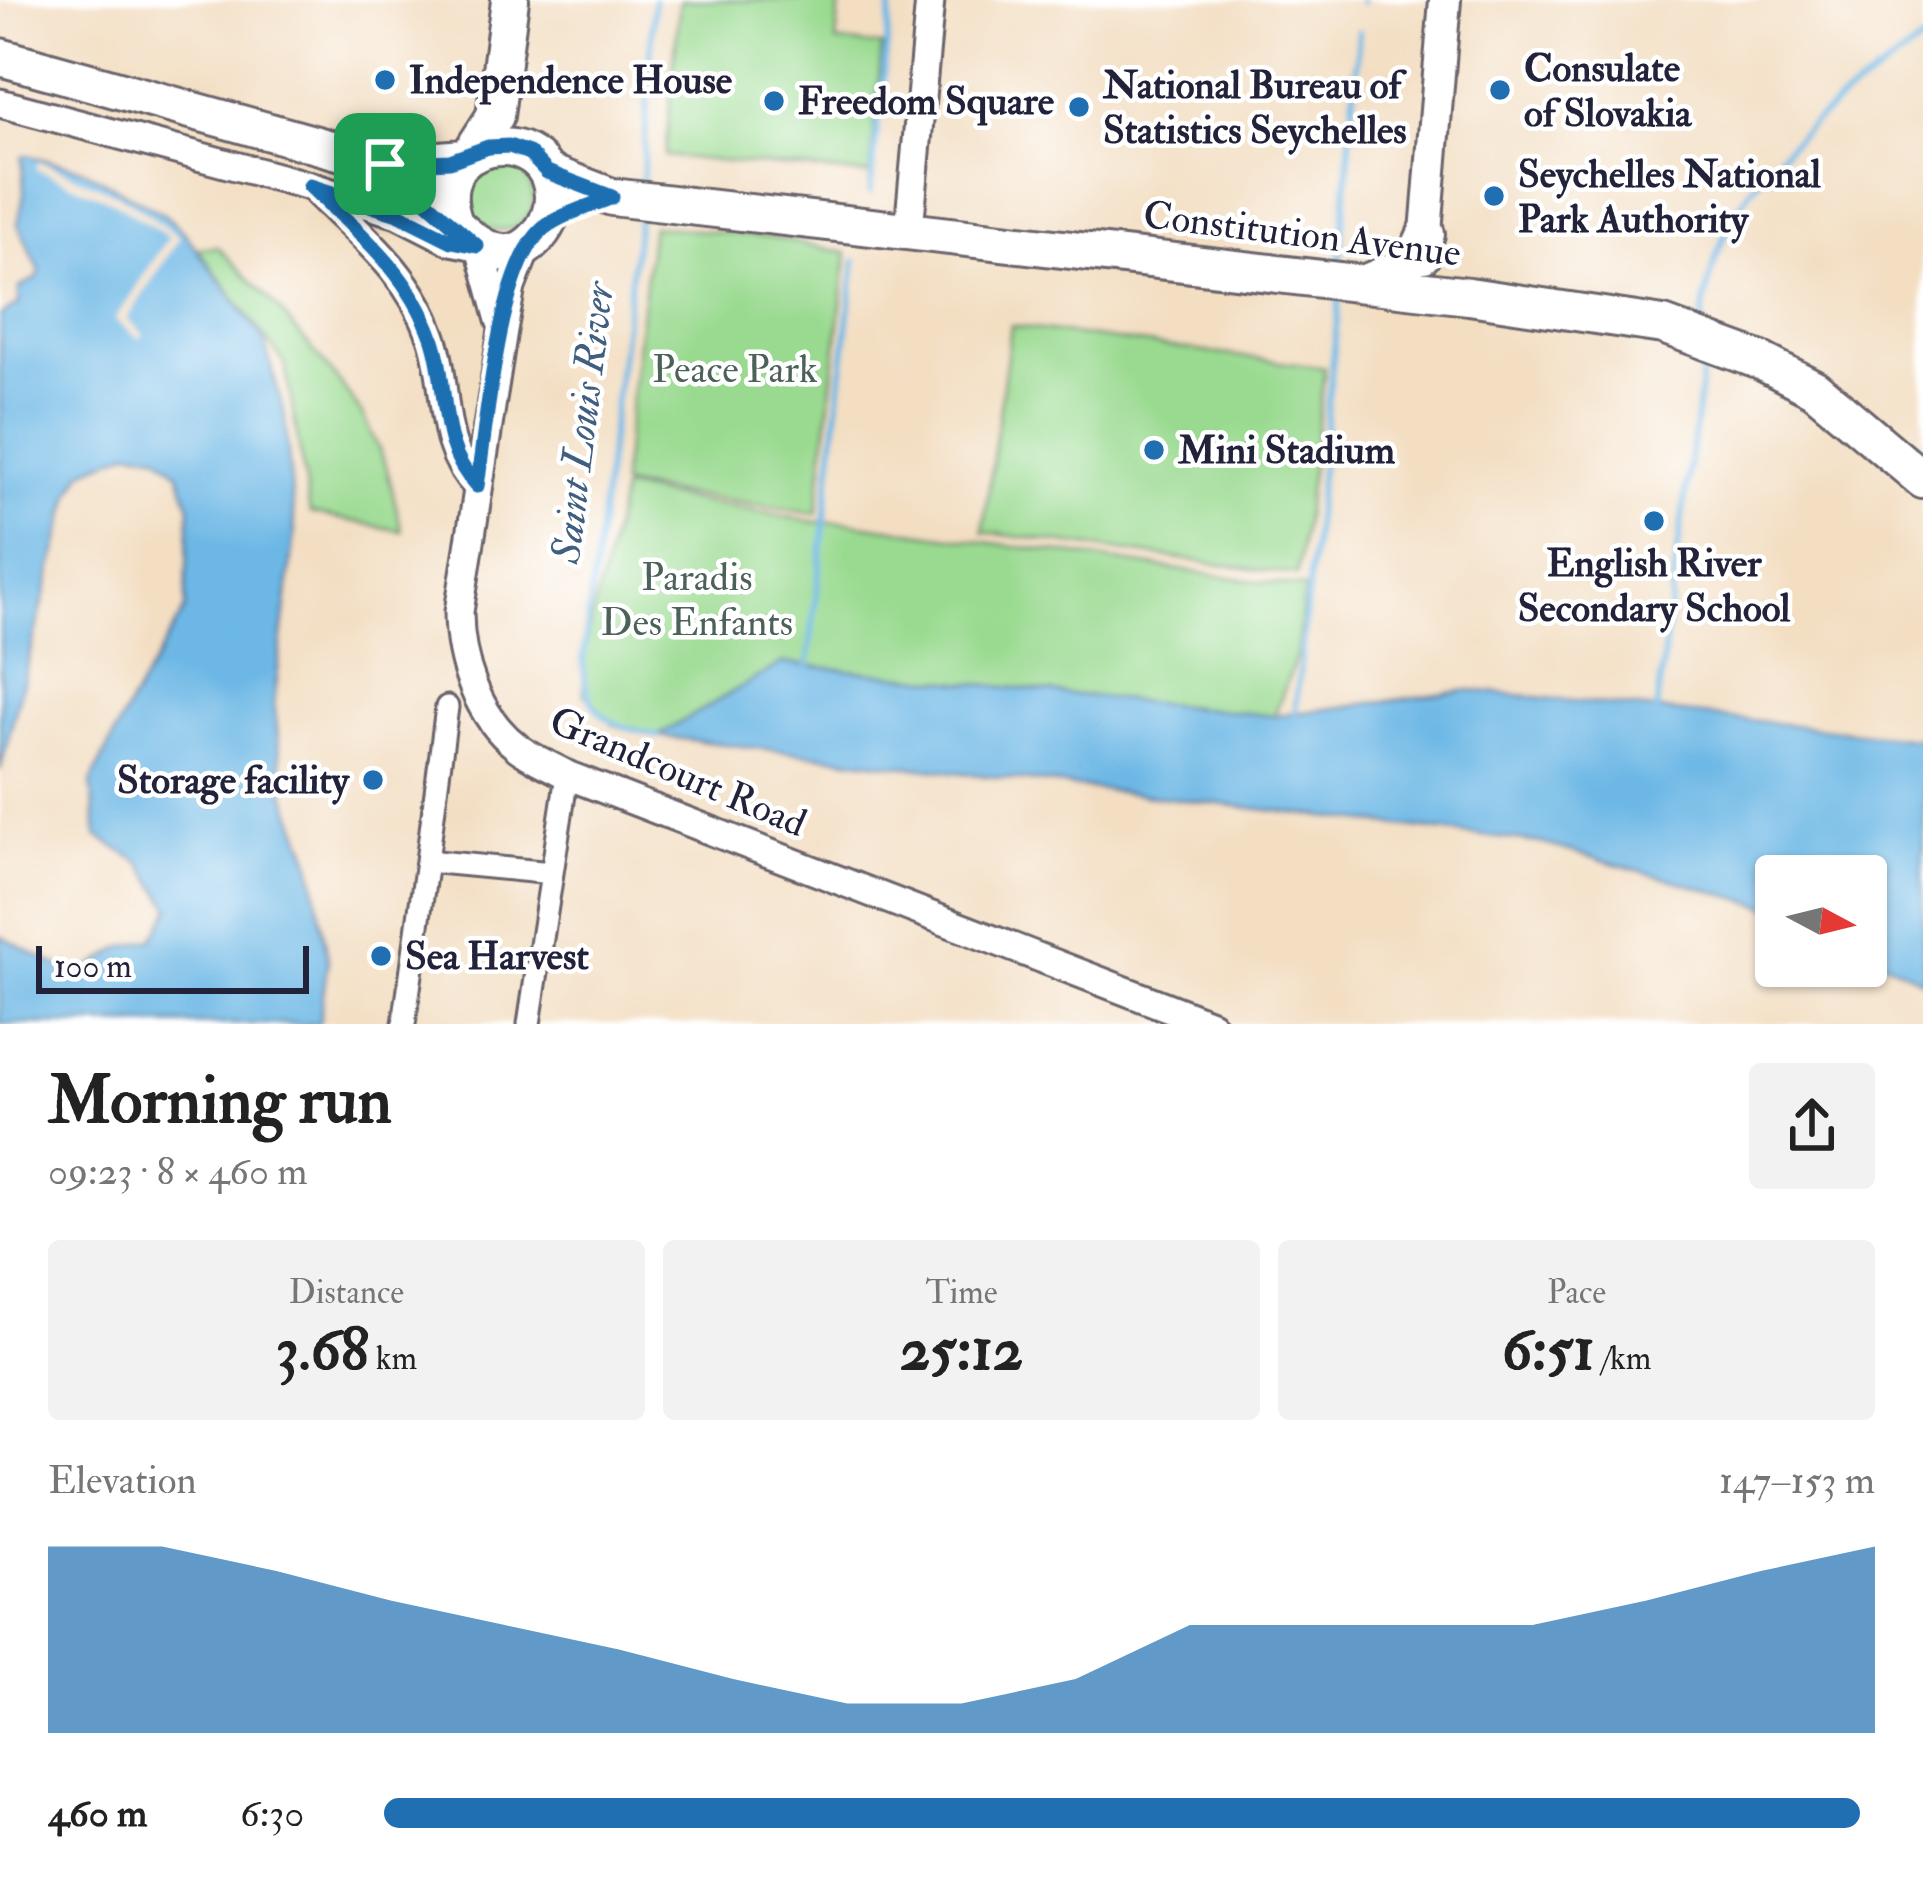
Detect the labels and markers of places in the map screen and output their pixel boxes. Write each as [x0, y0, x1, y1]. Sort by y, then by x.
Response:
place label: Consulate of Slovakia [1524, 44, 1692, 138]
place label: Independence House [409, 56, 733, 105]
place label: National Bureau of Statistics Seychelles [1102, 61, 1408, 155]
marker: Independence House [372, 67, 398, 93]
place label: Freedom Square [798, 77, 1055, 126]
marker: Consulate of Slovakia [1487, 77, 1513, 103]
marker: Freedom Square [761, 88, 787, 114]
marker: National Bureau of Statistics Seychelles [1066, 94, 1092, 120]
pin [334, 113, 436, 215]
place label: Seychelles National Park Authority [1518, 150, 1822, 244]
marker: Seychelles National Park Authority [1481, 183, 1507, 209]
place label: Mini Stadium [1177, 426, 1396, 475]
marker: Mini Stadium [1141, 437, 1167, 463]
marker: English River Secondary School [1641, 508, 1667, 534]
place label: English River Secondary School [1518, 539, 1791, 633]
place label: Storage facility [117, 756, 351, 805]
marker: Storage facility [360, 767, 386, 793]
place label: Sea Harvest [405, 932, 589, 981]
marker: Sea Harvest [368, 943, 394, 969]

